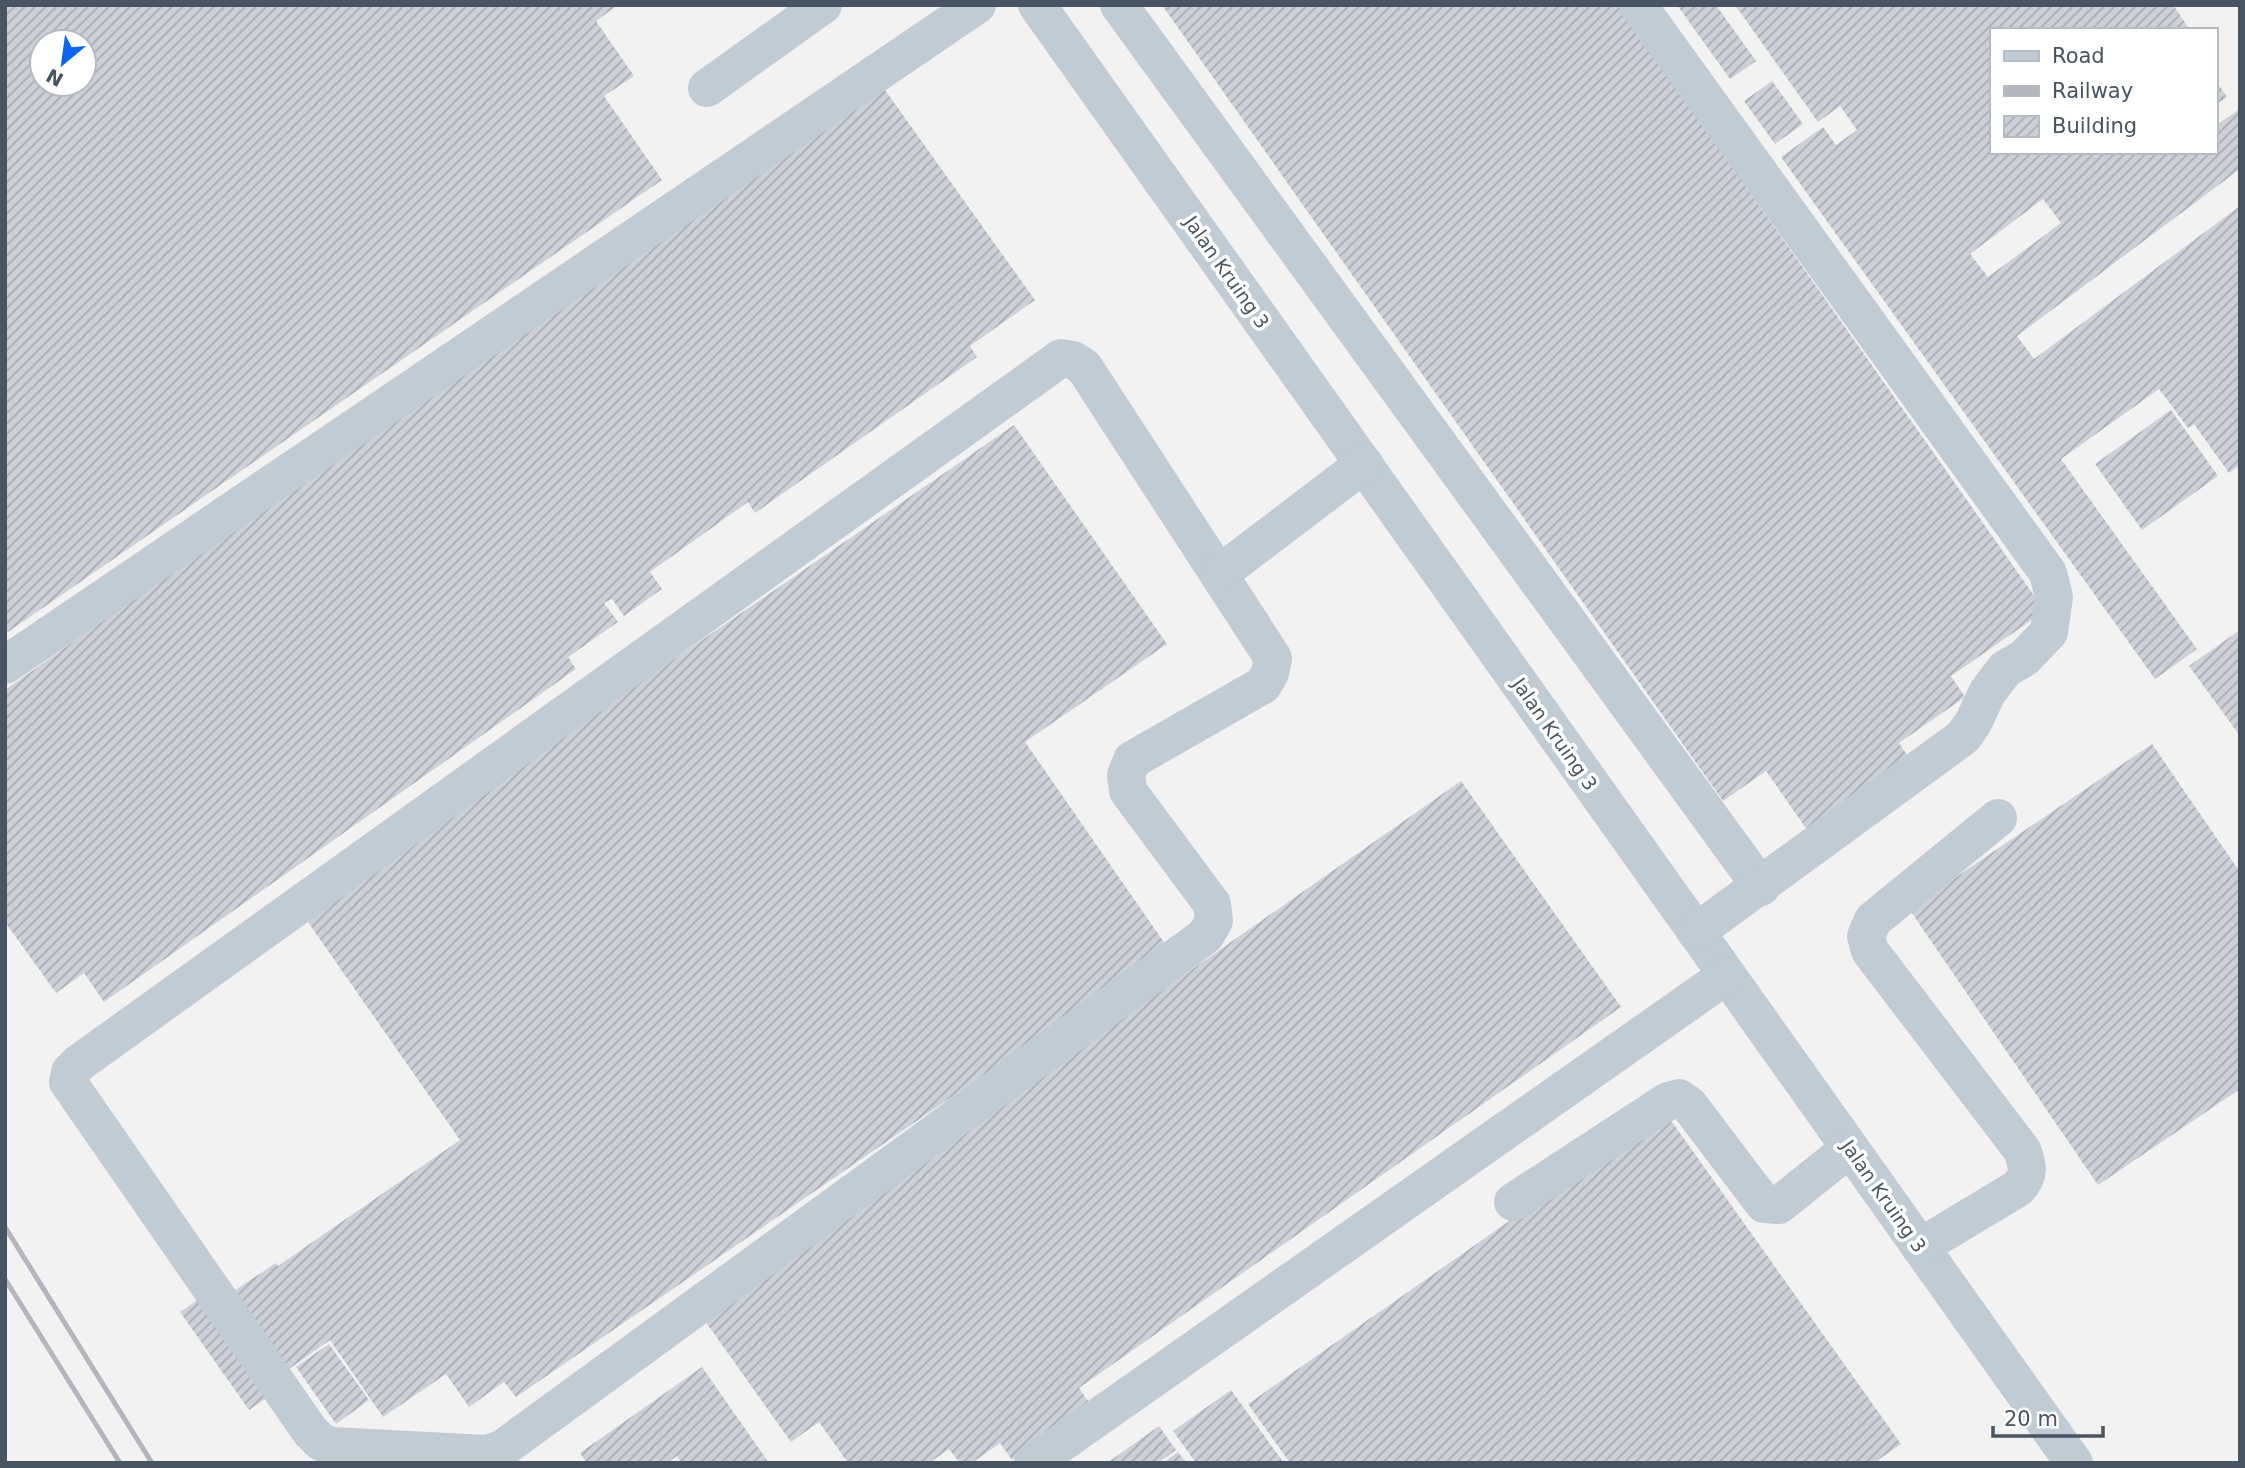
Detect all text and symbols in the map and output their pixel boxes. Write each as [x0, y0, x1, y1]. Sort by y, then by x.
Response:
north arrow [28, 28, 98, 98]
legend [1990, 28, 2217, 154]
text: Road [2052, 44, 2105, 68]
text: N [42, 64, 67, 91]
text: Railway [2052, 79, 2133, 103]
text: Building [2052, 114, 2137, 138]
street label: Jalan Kruing 3 [1180, 211, 1274, 332]
street label: Jalan Kruing 3 [1508, 673, 1602, 794]
street label: Jalan Kruing 3 [1837, 1135, 1931, 1256]
scale bar [1993, 1394, 2103, 1438]
text: 20 m [2004, 1407, 2058, 1431]

